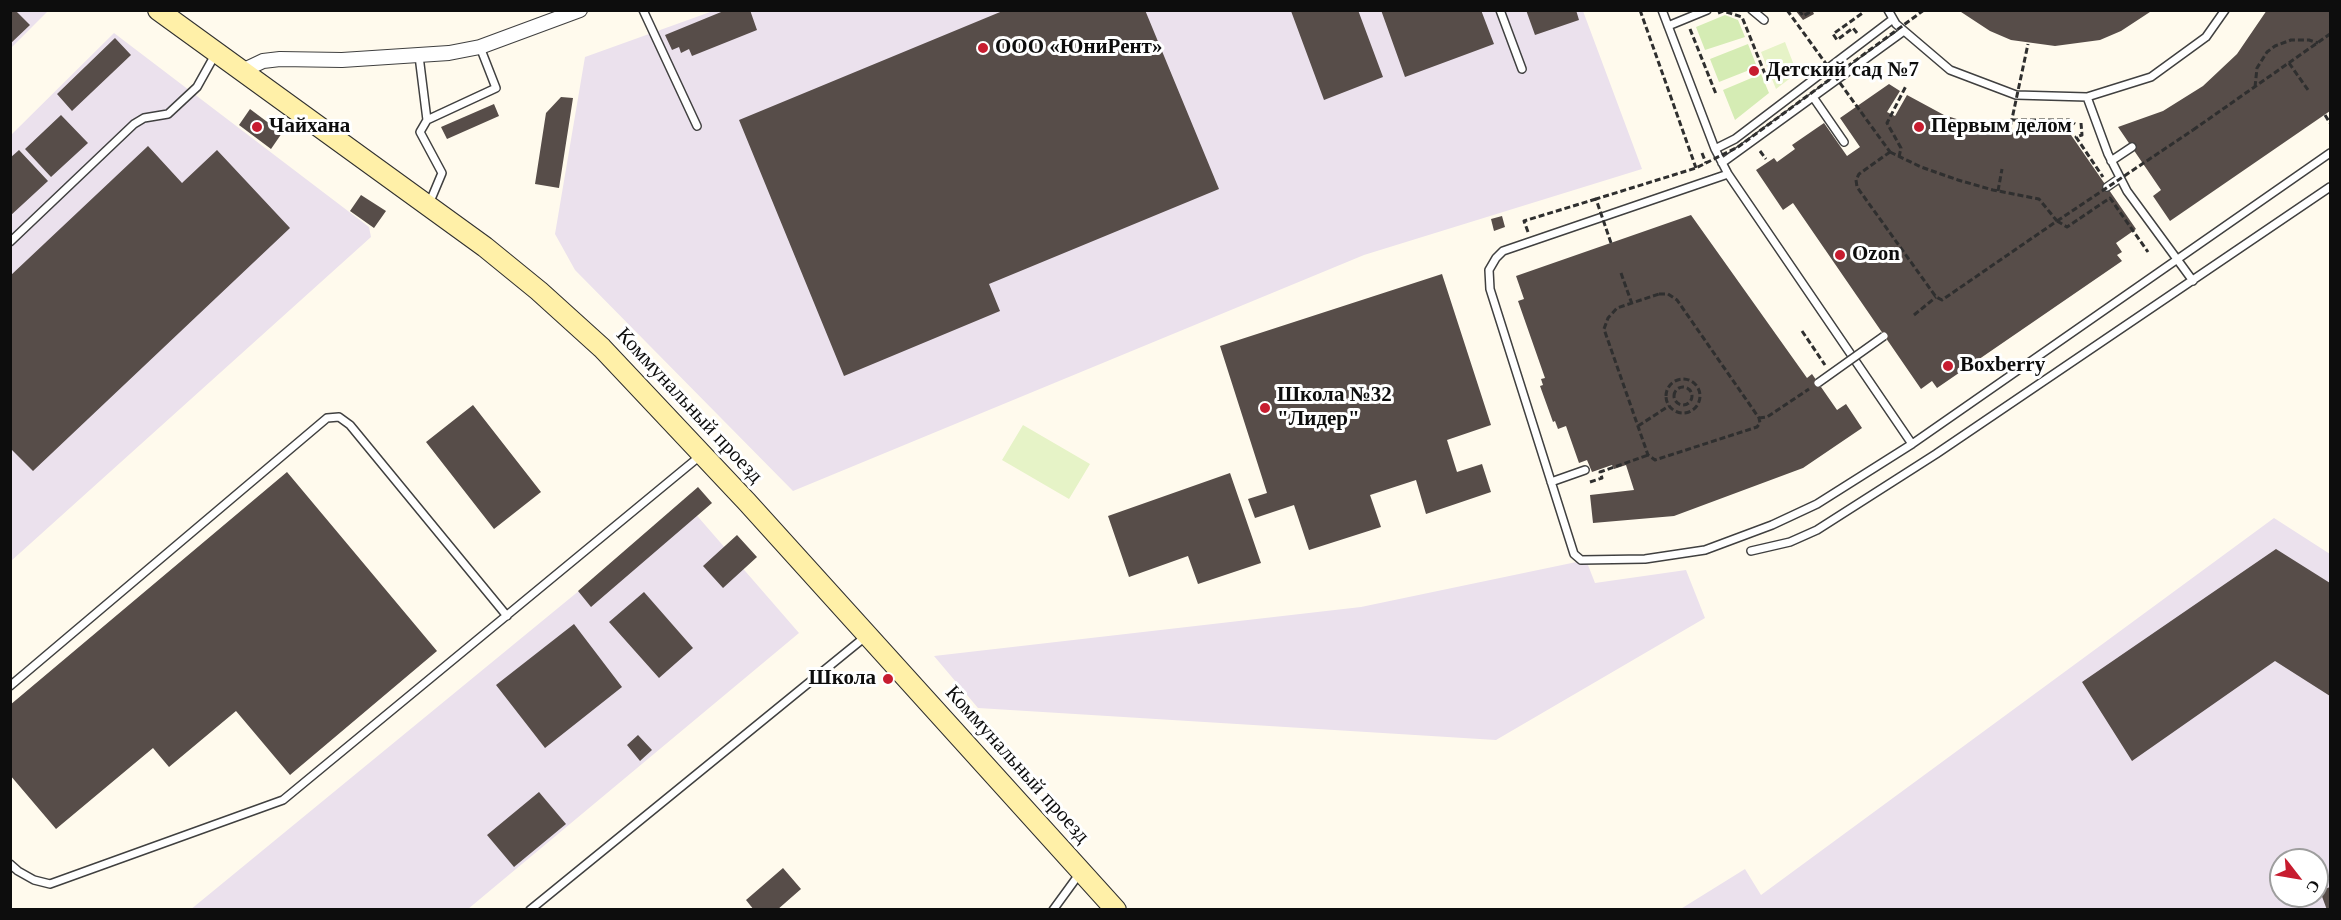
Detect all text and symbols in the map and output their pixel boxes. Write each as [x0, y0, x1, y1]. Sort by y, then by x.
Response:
place label: ООО «ЮниРент» [995, 35, 1162, 61]
marker: ООО «ЮниРент» [976, 41, 990, 55]
place label: Детский сад №7 [1766, 58, 1919, 84]
marker: Детский сад №7 [1747, 64, 1761, 78]
place label: Чайхана [269, 114, 350, 140]
place label: Первым делом [1931, 114, 2072, 140]
marker: Чайхана [250, 120, 264, 134]
marker: Первым делом [1912, 120, 1926, 134]
place label: Ozon [1852, 242, 1900, 268]
marker: Ozon [1833, 248, 1847, 262]
street label: Коммунальный проезд [610, 323, 768, 489]
place label: Boxberry [1960, 353, 2045, 379]
marker: Boxberry [1941, 359, 1955, 373]
place label: Школа №32 "Лидер" [1277, 383, 1392, 433]
marker: Школа №32 "Лидер" [1258, 401, 1272, 415]
place label: Школа [809, 666, 876, 692]
marker: Школа [881, 672, 895, 686]
street label: Коммунальный проезд [940, 681, 1094, 849]
north arrow [2269, 848, 2329, 908]
text: С [2303, 877, 2323, 896]

